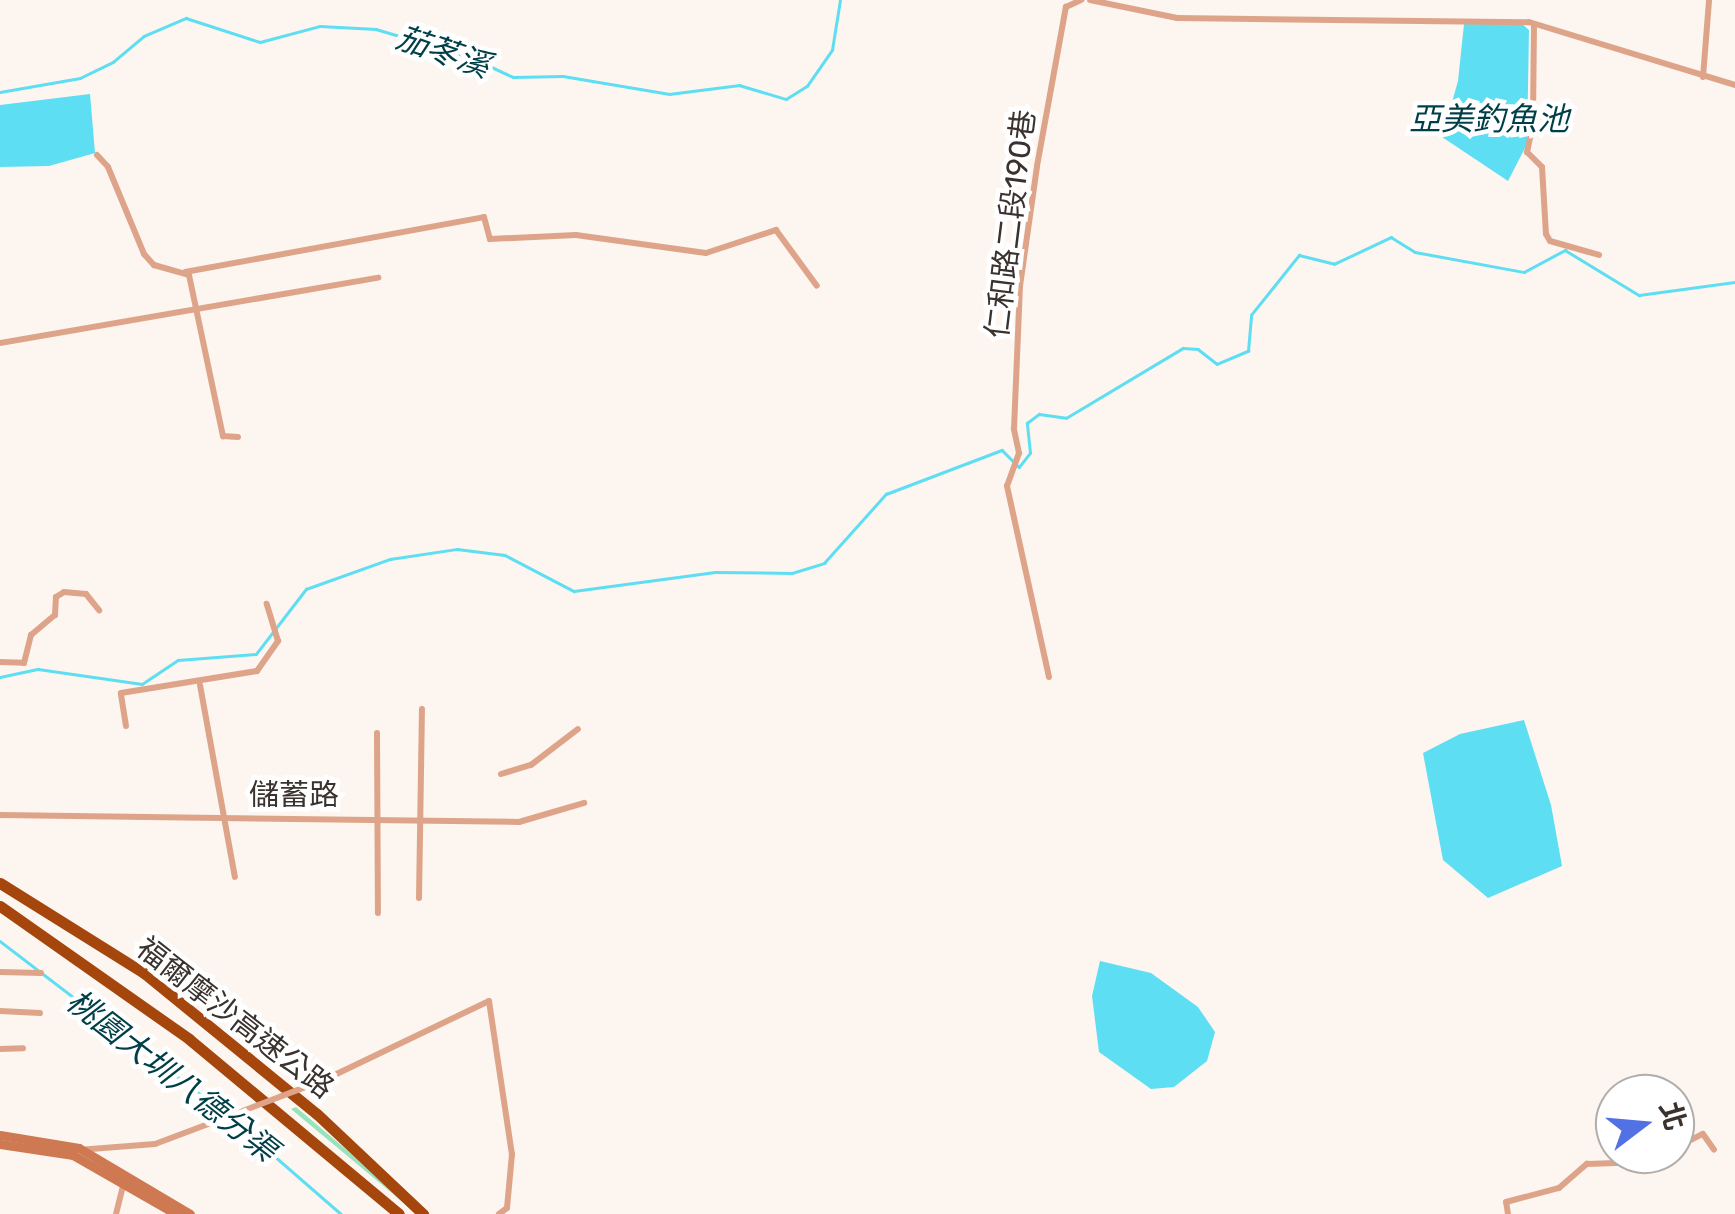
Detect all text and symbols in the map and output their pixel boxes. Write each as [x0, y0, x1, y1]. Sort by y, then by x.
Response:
water label: 茄苳溪 [391, 18, 495, 86]
water label: 亞美釣魚池 [1409, 100, 1569, 138]
street label: 仁和路二段190巷 [979, 108, 1043, 340]
street label: 儲蓄路 [249, 777, 339, 813]
street label: 福爾摩沙高速公路 [129, 930, 341, 1106]
water label: 桃園大圳八德分渠 [59, 982, 285, 1170]
north arrow [1595, 1074, 1695, 1174]
text: 北 [1653, 1098, 1692, 1134]

